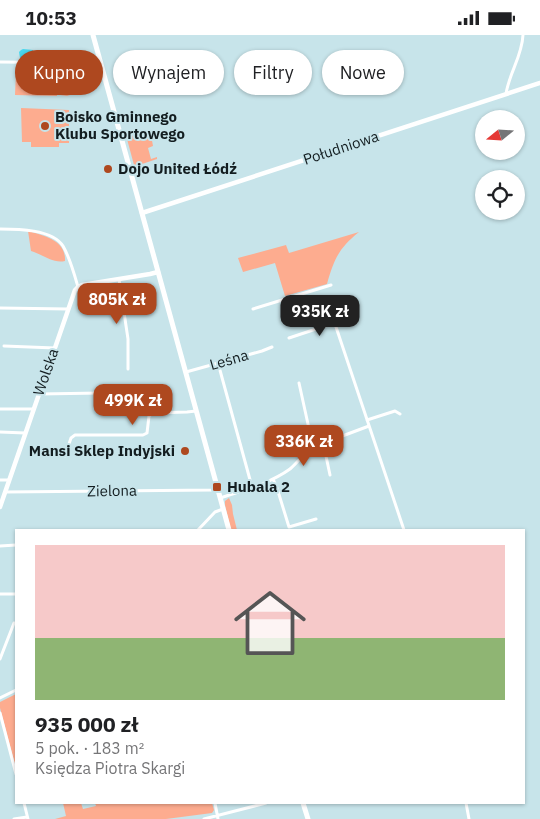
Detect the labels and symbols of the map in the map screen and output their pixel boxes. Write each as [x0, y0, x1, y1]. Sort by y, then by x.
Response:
place label: Boisko Gminnego Klubu Sportowego [55, 107, 185, 143]
north arrow [475, 110, 525, 160]
marker: Boisko Gminnego Klubu Sportowego [39, 120, 51, 132]
street label: Południowa [301, 126, 381, 169]
place label: Dojo United Łódź [118, 159, 237, 178]
marker: Dojo United Łódź [102, 163, 114, 175]
pin: 805K zł [71, 283, 163, 325]
pin: 935K zł [274, 295, 366, 337]
street label: Leśna [207, 345, 250, 374]
street label: Wolska [29, 346, 62, 398]
pin: 499K zł [87, 383, 179, 426]
pin: 336K zł [258, 425, 350, 467]
place label: Mansi Sklep Indyjski [29, 441, 175, 460]
marker: Mansi Sklep Indyjski [179, 445, 191, 457]
place label: Hubala 2 [227, 477, 290, 496]
street label: Zielona [87, 481, 137, 500]
marker: Hubala 2 [211, 481, 223, 493]

